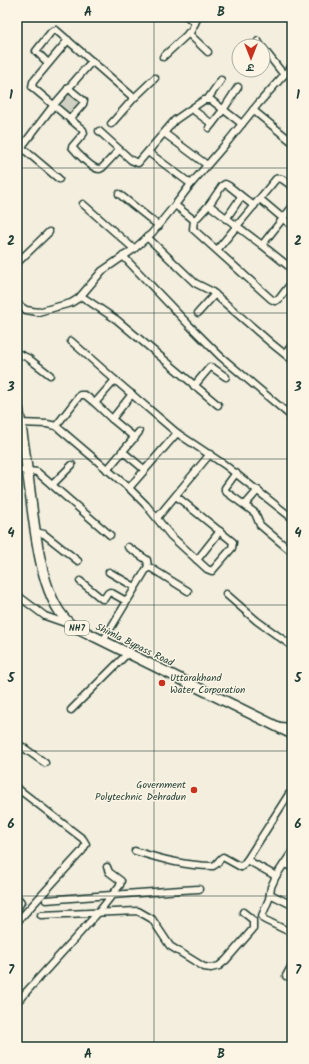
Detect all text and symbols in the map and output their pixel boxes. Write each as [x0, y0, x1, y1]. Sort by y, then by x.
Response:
text: A [84, 2, 92, 23]
text: B [217, 2, 225, 23]
north arrow [231, 38, 271, 78]
text: उ [245, 58, 254, 76]
text: 1 [9, 85, 13, 106]
text: 1 [296, 85, 300, 106]
text: 2 [7, 231, 15, 252]
text: 2 [294, 231, 302, 252]
text: 3 [6, 377, 15, 398]
text: 3 [293, 377, 302, 398]
text: 4 [7, 523, 15, 544]
text: 4 [294, 523, 302, 544]
street label: Shimla Bypass Road [93, 619, 177, 671]
road number: NH7 [65, 621, 89, 635]
text: 5 [7, 668, 16, 689]
text: 5 [294, 668, 303, 689]
place label: Uttarakhand Water Corporation [170, 670, 245, 698]
marker: Uttarakhand Water Corporation [157, 678, 167, 688]
place label: Government Polytechnic Dehradun [95, 777, 186, 805]
marker: Government Polytechnic Dehradun [189, 785, 199, 795]
text: 6 [7, 814, 15, 835]
text: 6 [294, 814, 302, 835]
text: 7 [8, 960, 15, 981]
text: 7 [295, 960, 302, 981]
text: A [84, 1044, 92, 1064]
text: B [217, 1044, 225, 1064]

